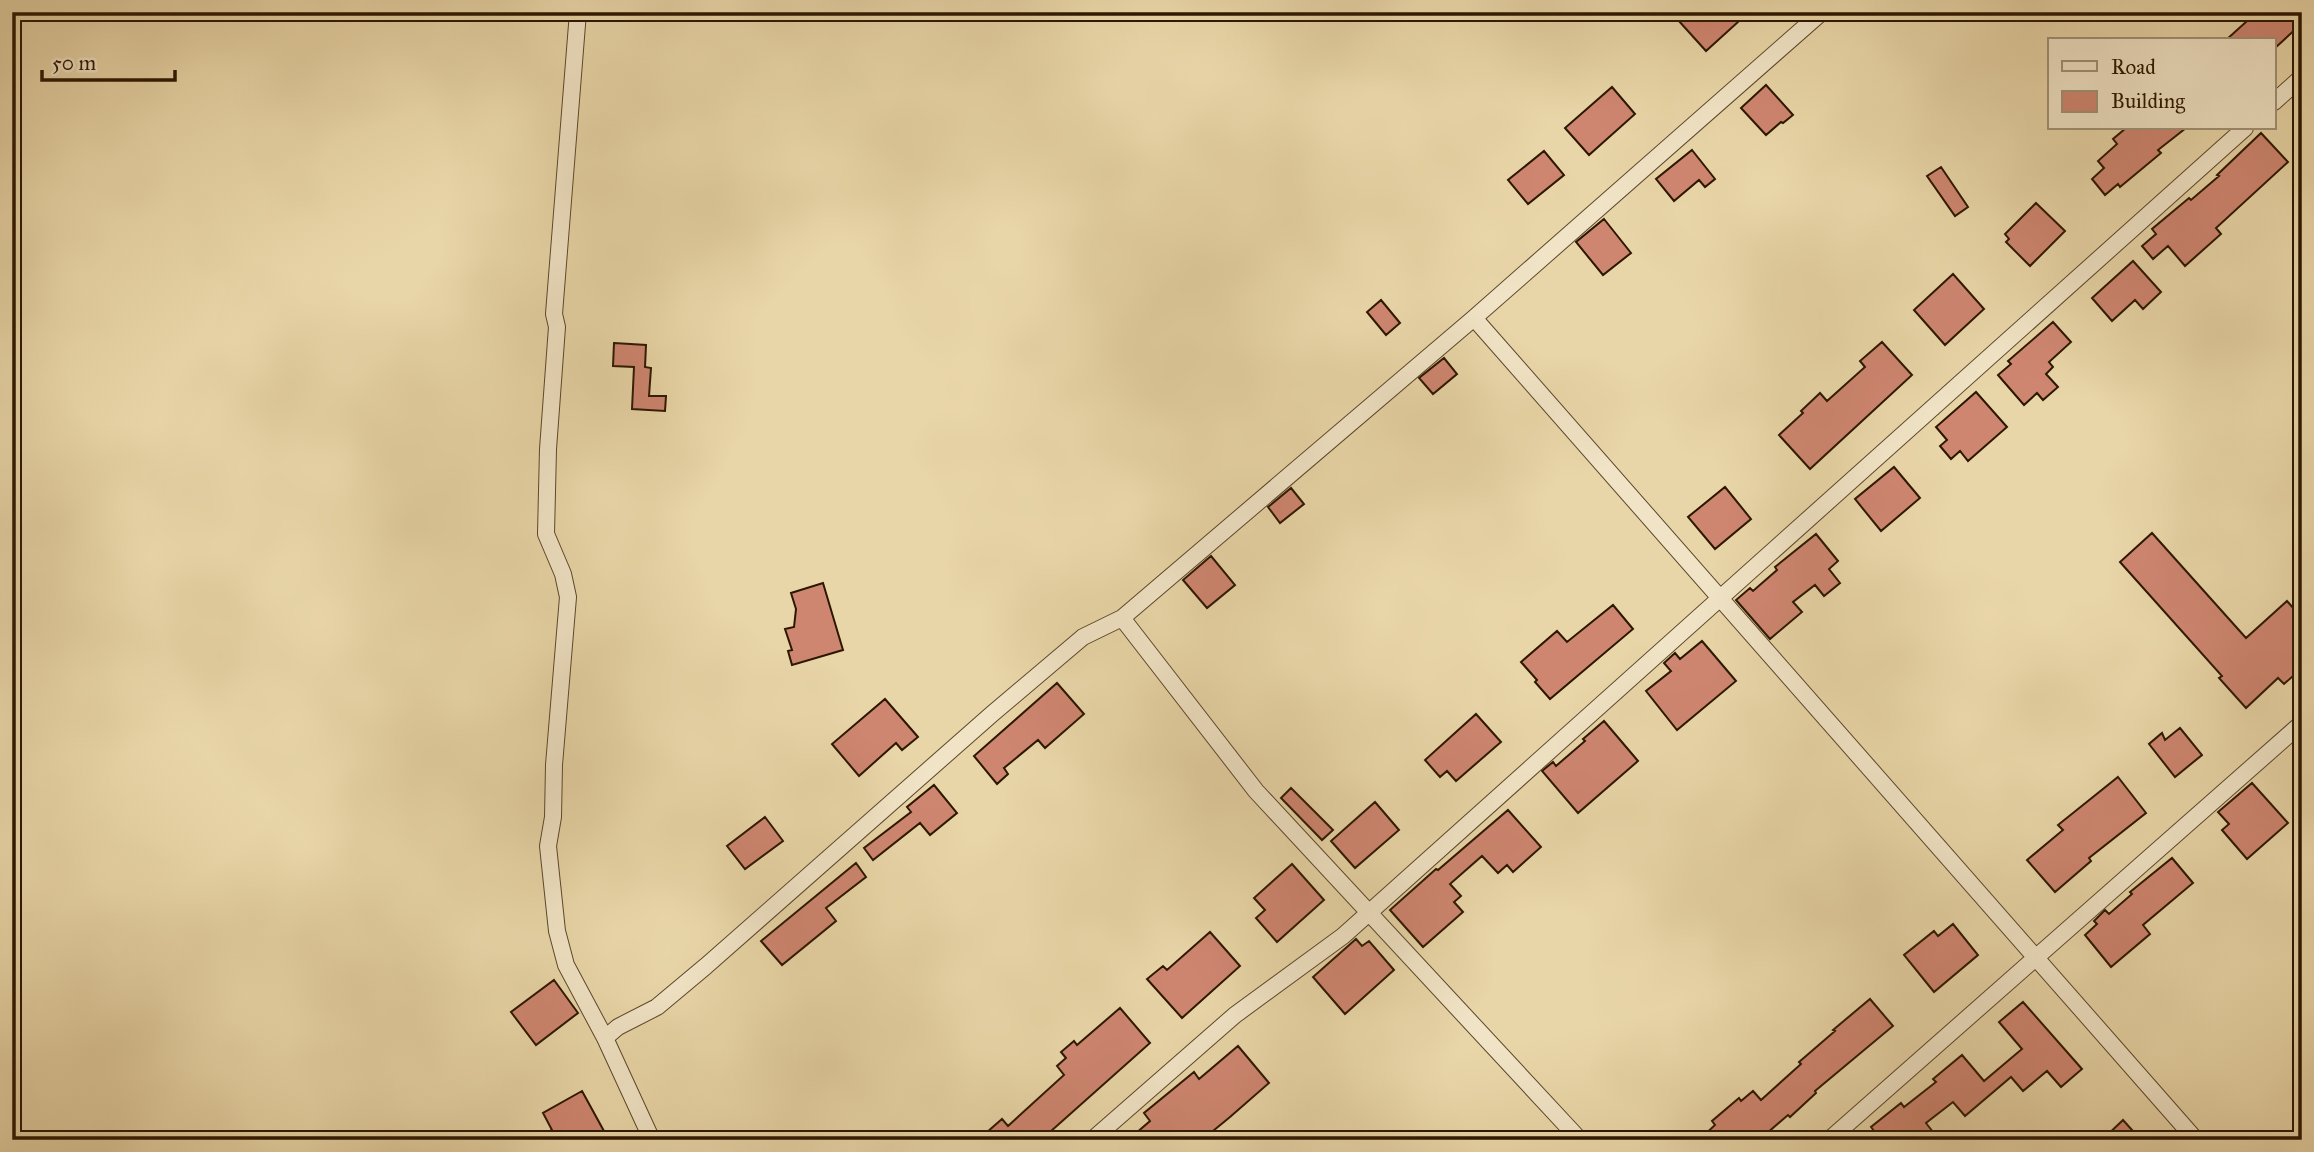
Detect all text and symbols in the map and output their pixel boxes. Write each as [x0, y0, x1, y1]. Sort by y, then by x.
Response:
scale bar [42, 38, 175, 82]
legend [2048, 38, 2276, 130]
text: 50 m [52, 50, 97, 76]
text: Road [2111, 54, 2156, 80]
text: Building [2111, 88, 2185, 114]

